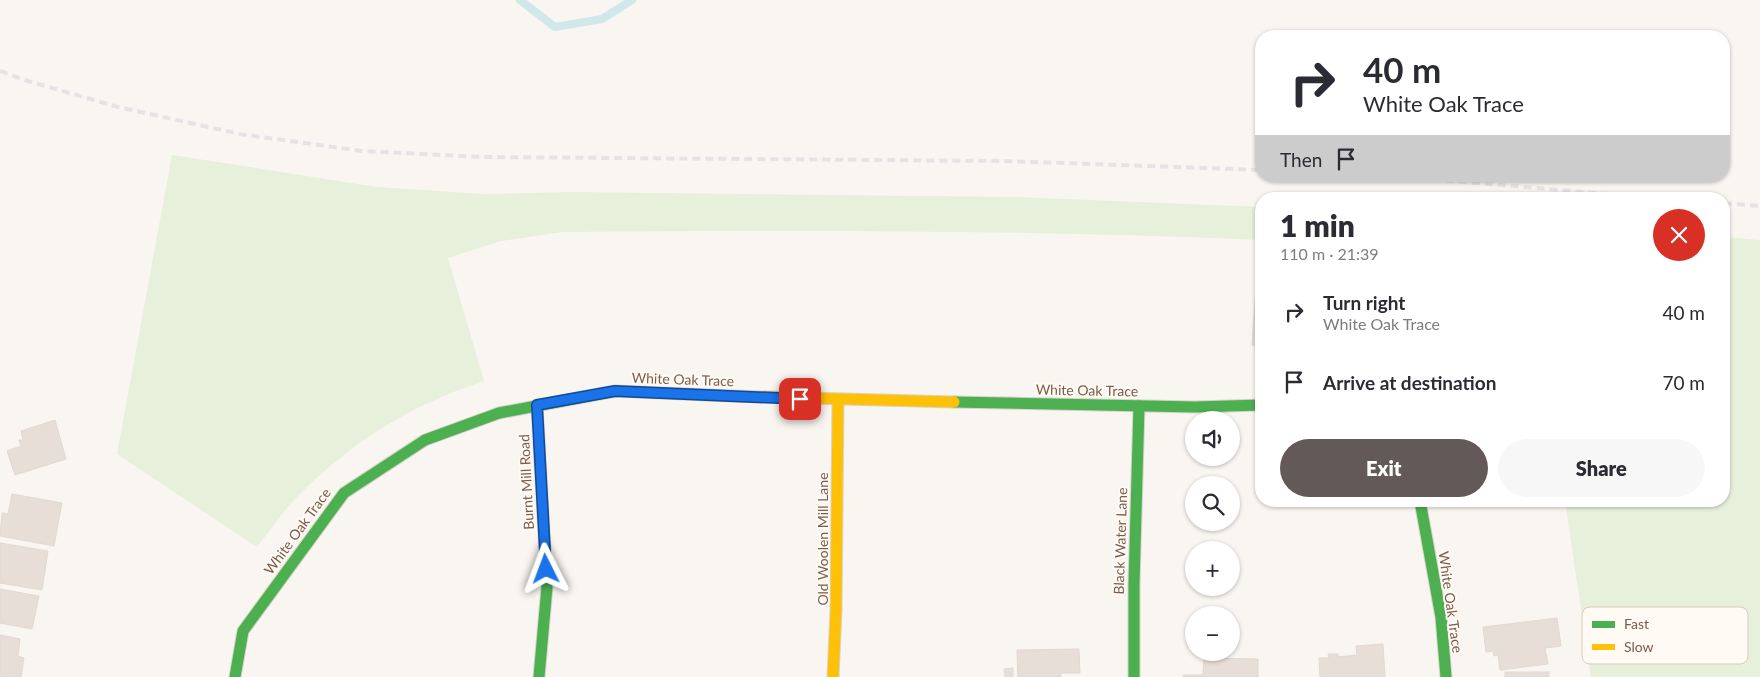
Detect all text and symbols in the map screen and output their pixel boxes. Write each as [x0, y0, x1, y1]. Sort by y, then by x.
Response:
text: 40 m [1363, 48, 1441, 90]
icon: right [1280, 50, 1345, 115]
text: White Oak Trace [1363, 90, 1524, 117]
icon: arrive [1332, 145, 1360, 173]
text: Then [1280, 148, 1322, 171]
text: 1 min [1280, 207, 1355, 243]
button: close [1653, 209, 1705, 261]
text: 110 m · 21:39 [1280, 244, 1379, 263]
text: Turn right [1323, 291, 1405, 314]
icon: right [1280, 298, 1308, 326]
text: 40 m [1662, 301, 1705, 324]
text: White Oak Trace [1323, 314, 1440, 333]
icon: arrive [1280, 368, 1308, 396]
street label: White Oak Trace [632, 369, 734, 389]
text: Arrive at destination [1323, 371, 1496, 394]
text: 70 m [1662, 371, 1705, 394]
pin [779, 378, 821, 420]
street label: White Oak Trace [1036, 381, 1138, 399]
icon: arrive [786, 385, 814, 413]
map controls [1185, 411, 1240, 661]
button: sound [1185, 411, 1240, 466]
street label: Burnt Mill Road [515, 434, 537, 530]
button: Exit [1280, 439, 1488, 497]
button: Share [1498, 439, 1705, 497]
street label: Old Woolen Mill Lane [814, 472, 831, 606]
button: search [1185, 476, 1240, 531]
street label: White Oak Trace [260, 485, 334, 577]
street label: Black Water Lane [1110, 487, 1130, 595]
button: + [1185, 541, 1240, 596]
position arrow [519, 542, 571, 594]
street label: White Oak Trace [1435, 550, 1467, 654]
button: − [1185, 606, 1240, 661]
legend [1582, 607, 1748, 664]
text: Fast [1624, 615, 1649, 632]
text: Slow [1624, 638, 1654, 655]

